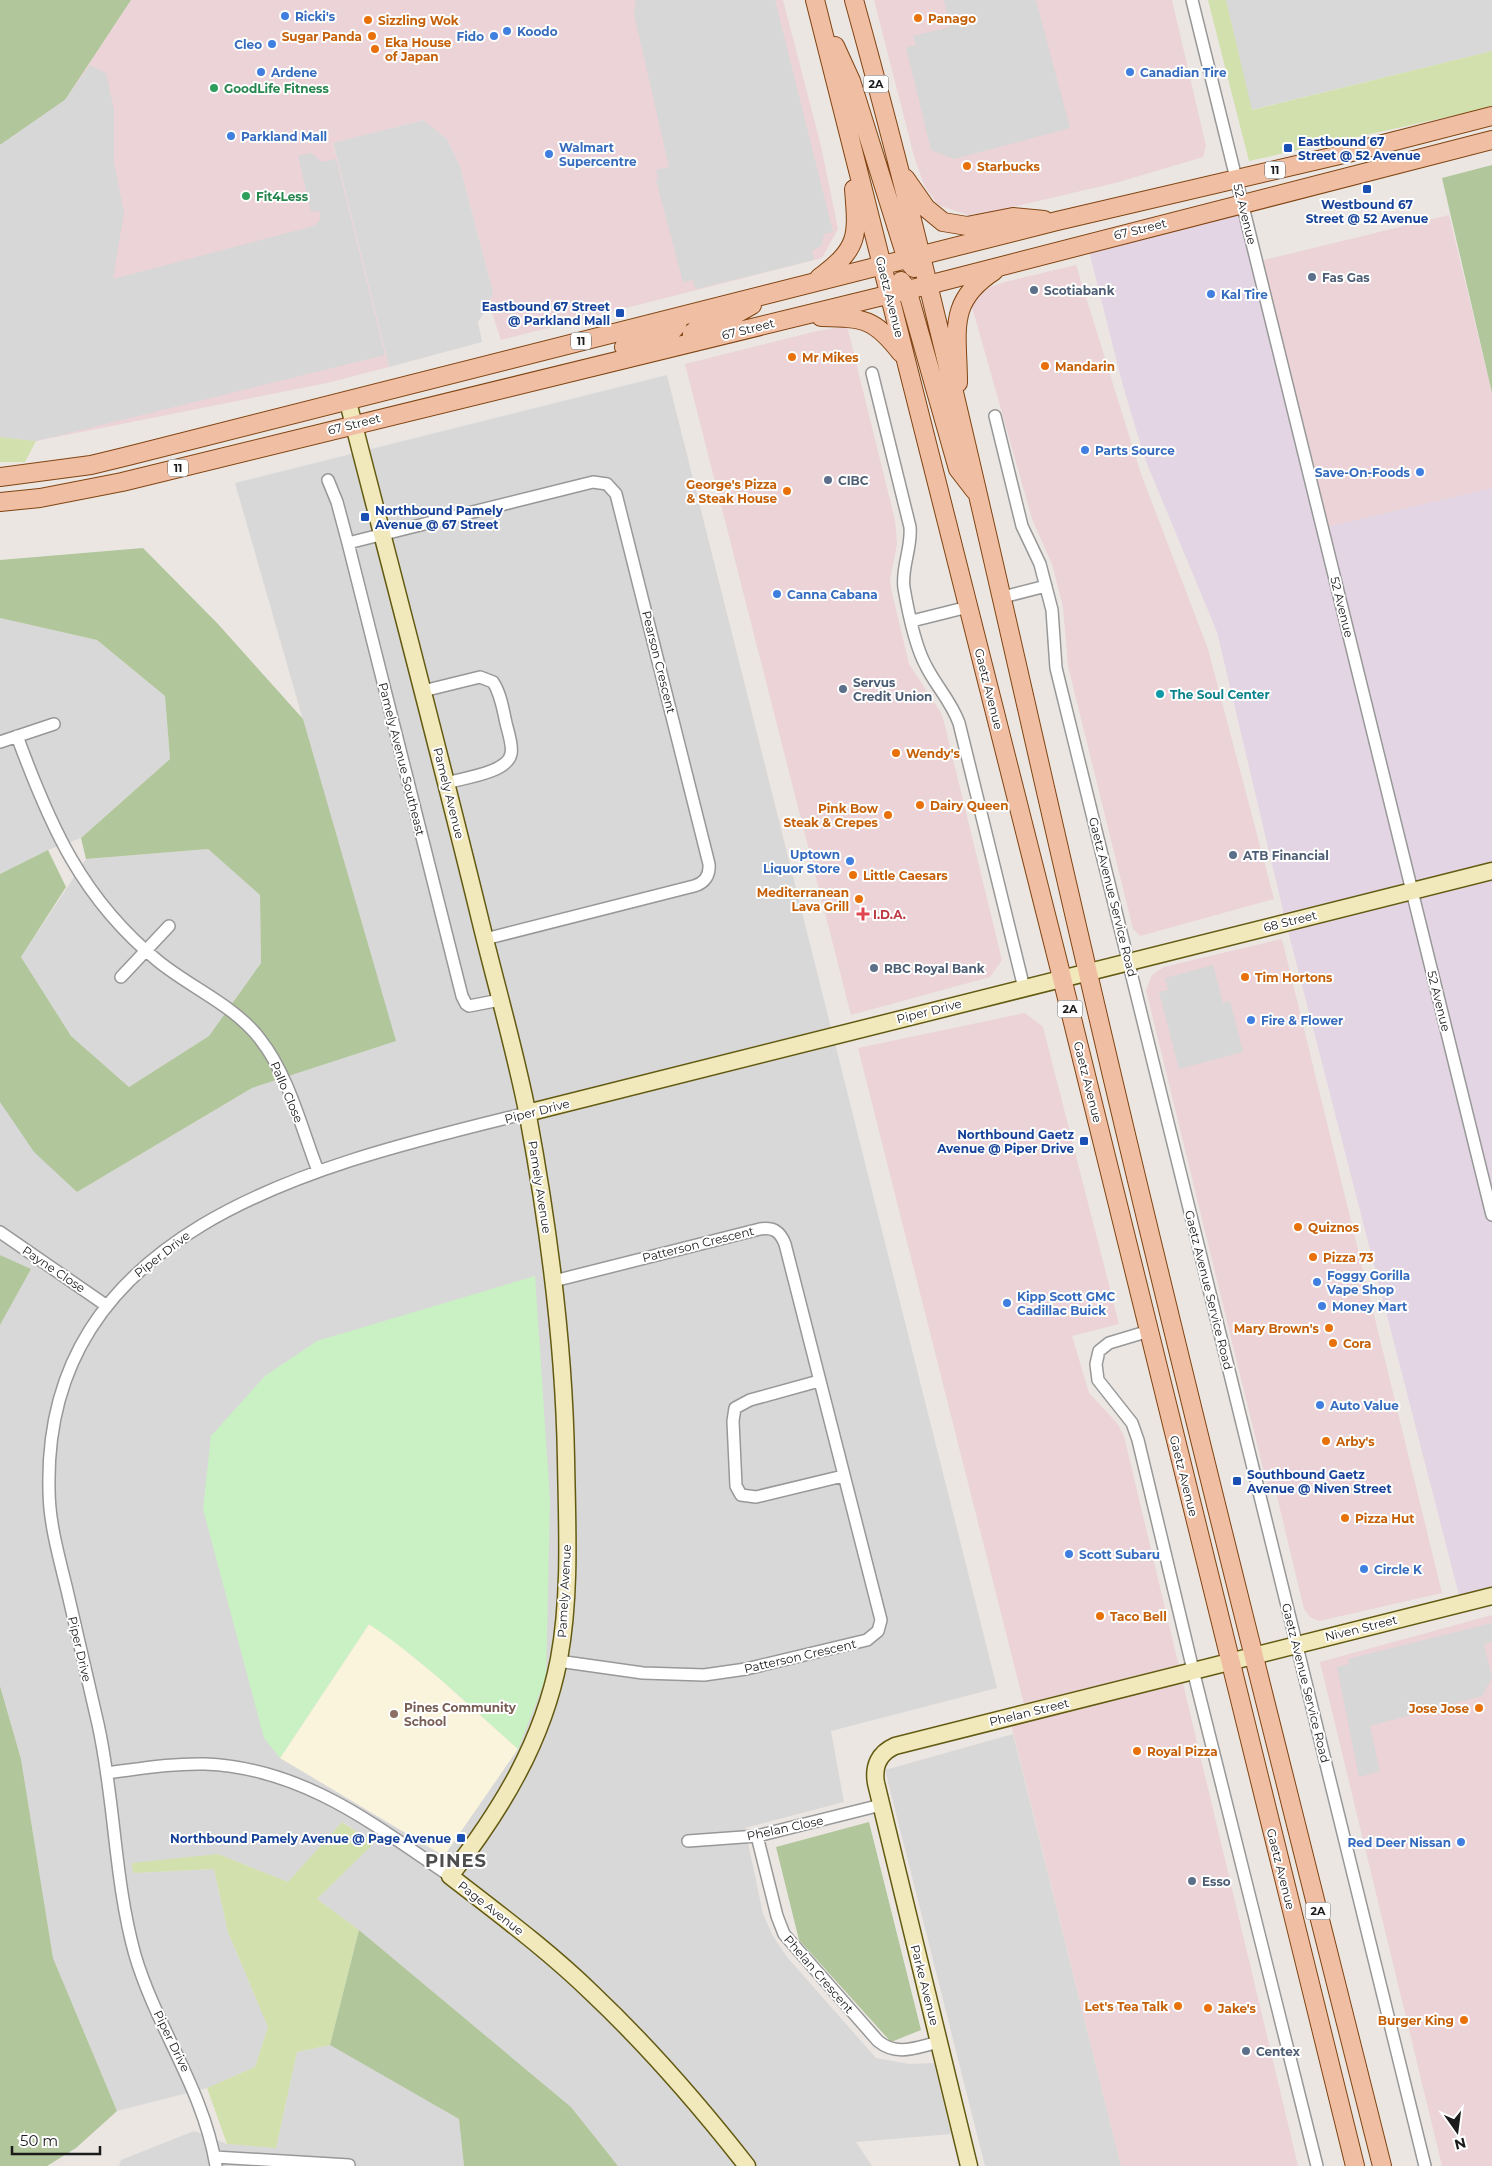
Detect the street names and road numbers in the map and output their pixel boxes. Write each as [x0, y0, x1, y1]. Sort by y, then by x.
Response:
road number: 2A [864, 76, 888, 92]
road number: 11 [1265, 162, 1285, 178]
street label: 52 Avenue [1230, 182, 1260, 246]
street label: 67 Street [1112, 215, 1168, 243]
street label: Gaetz Avenue [873, 255, 907, 339]
street label: 67 Street [720, 315, 776, 343]
road number: 11 [571, 332, 591, 350]
street label: 67 Street [326, 410, 382, 438]
road number: 11 [168, 459, 188, 476]
street label: 52 Avenue [1327, 575, 1357, 639]
street label: Pearson Crescent [639, 609, 679, 715]
street label: Gaetz Avenue [972, 647, 1006, 731]
street label: Pamely Avenue Southeast [376, 681, 428, 837]
street label: Pamely Avenue [430, 746, 468, 840]
street label: Gaetz Avenue Service Road [1086, 816, 1140, 978]
street label: 68 Street [1262, 907, 1318, 935]
street label: 52 Avenue [1424, 969, 1454, 1033]
street label: Piper Drive [895, 996, 963, 1026]
road number: 2A [1058, 1001, 1082, 1018]
street label: Gaetz Avenue [1071, 1040, 1105, 1124]
street label: Pallo Close [267, 1059, 307, 1125]
street label: Piper Drive [503, 1096, 571, 1126]
street label: Pamely Avenue [525, 1140, 555, 1234]
street label: Gaetz Avenue Service Road [1182, 1209, 1236, 1371]
street label: Patterson Crescent [641, 1223, 756, 1265]
street label: Piper Drive [131, 1228, 193, 1280]
street label: Payne Close [20, 1242, 88, 1296]
street label: Gaetz Avenue [1167, 1434, 1201, 1518]
street label: Pamely Avenue [554, 1544, 574, 1638]
street label: Gaetz Avenue Service Road [1279, 1602, 1333, 1764]
street label: Niven Street [1323, 1612, 1399, 1644]
street label: Piper Drive [65, 1615, 95, 1683]
street label: Patterson Crescent [742, 1636, 858, 1676]
street label: Phelan Street [987, 1695, 1071, 1729]
street label: Phelan Close [745, 1813, 825, 1843]
street label: Gaetz Avenue [1264, 1827, 1298, 1911]
street label: Page Avenue [455, 1878, 527, 1938]
road number: 2A [1306, 1902, 1330, 1920]
street label: Phelan Crescent [781, 1932, 857, 2016]
street label: Parke Avenue [908, 1943, 942, 2027]
street label: Piper Drive [151, 2008, 193, 2074]

